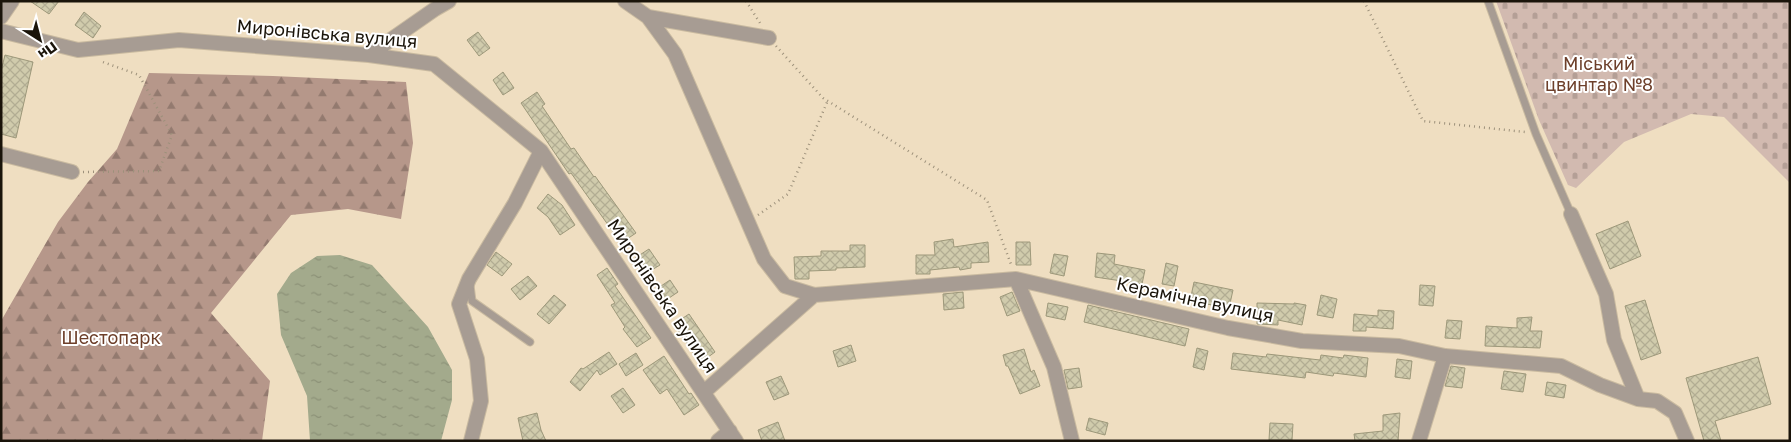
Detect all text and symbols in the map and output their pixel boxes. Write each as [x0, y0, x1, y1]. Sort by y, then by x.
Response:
street label: Миронівська вулиця [236, 14, 418, 52]
north arrow [15, 15, 65, 65]
text: Пн [35, 38, 61, 63]
park label: Міський цвинтар №8 [1545, 52, 1653, 95]
street label: Миронівська вулиця [603, 214, 723, 377]
street label: Керамічна вулиця [1115, 272, 1276, 326]
park label: Шестопарк [61, 326, 161, 348]

